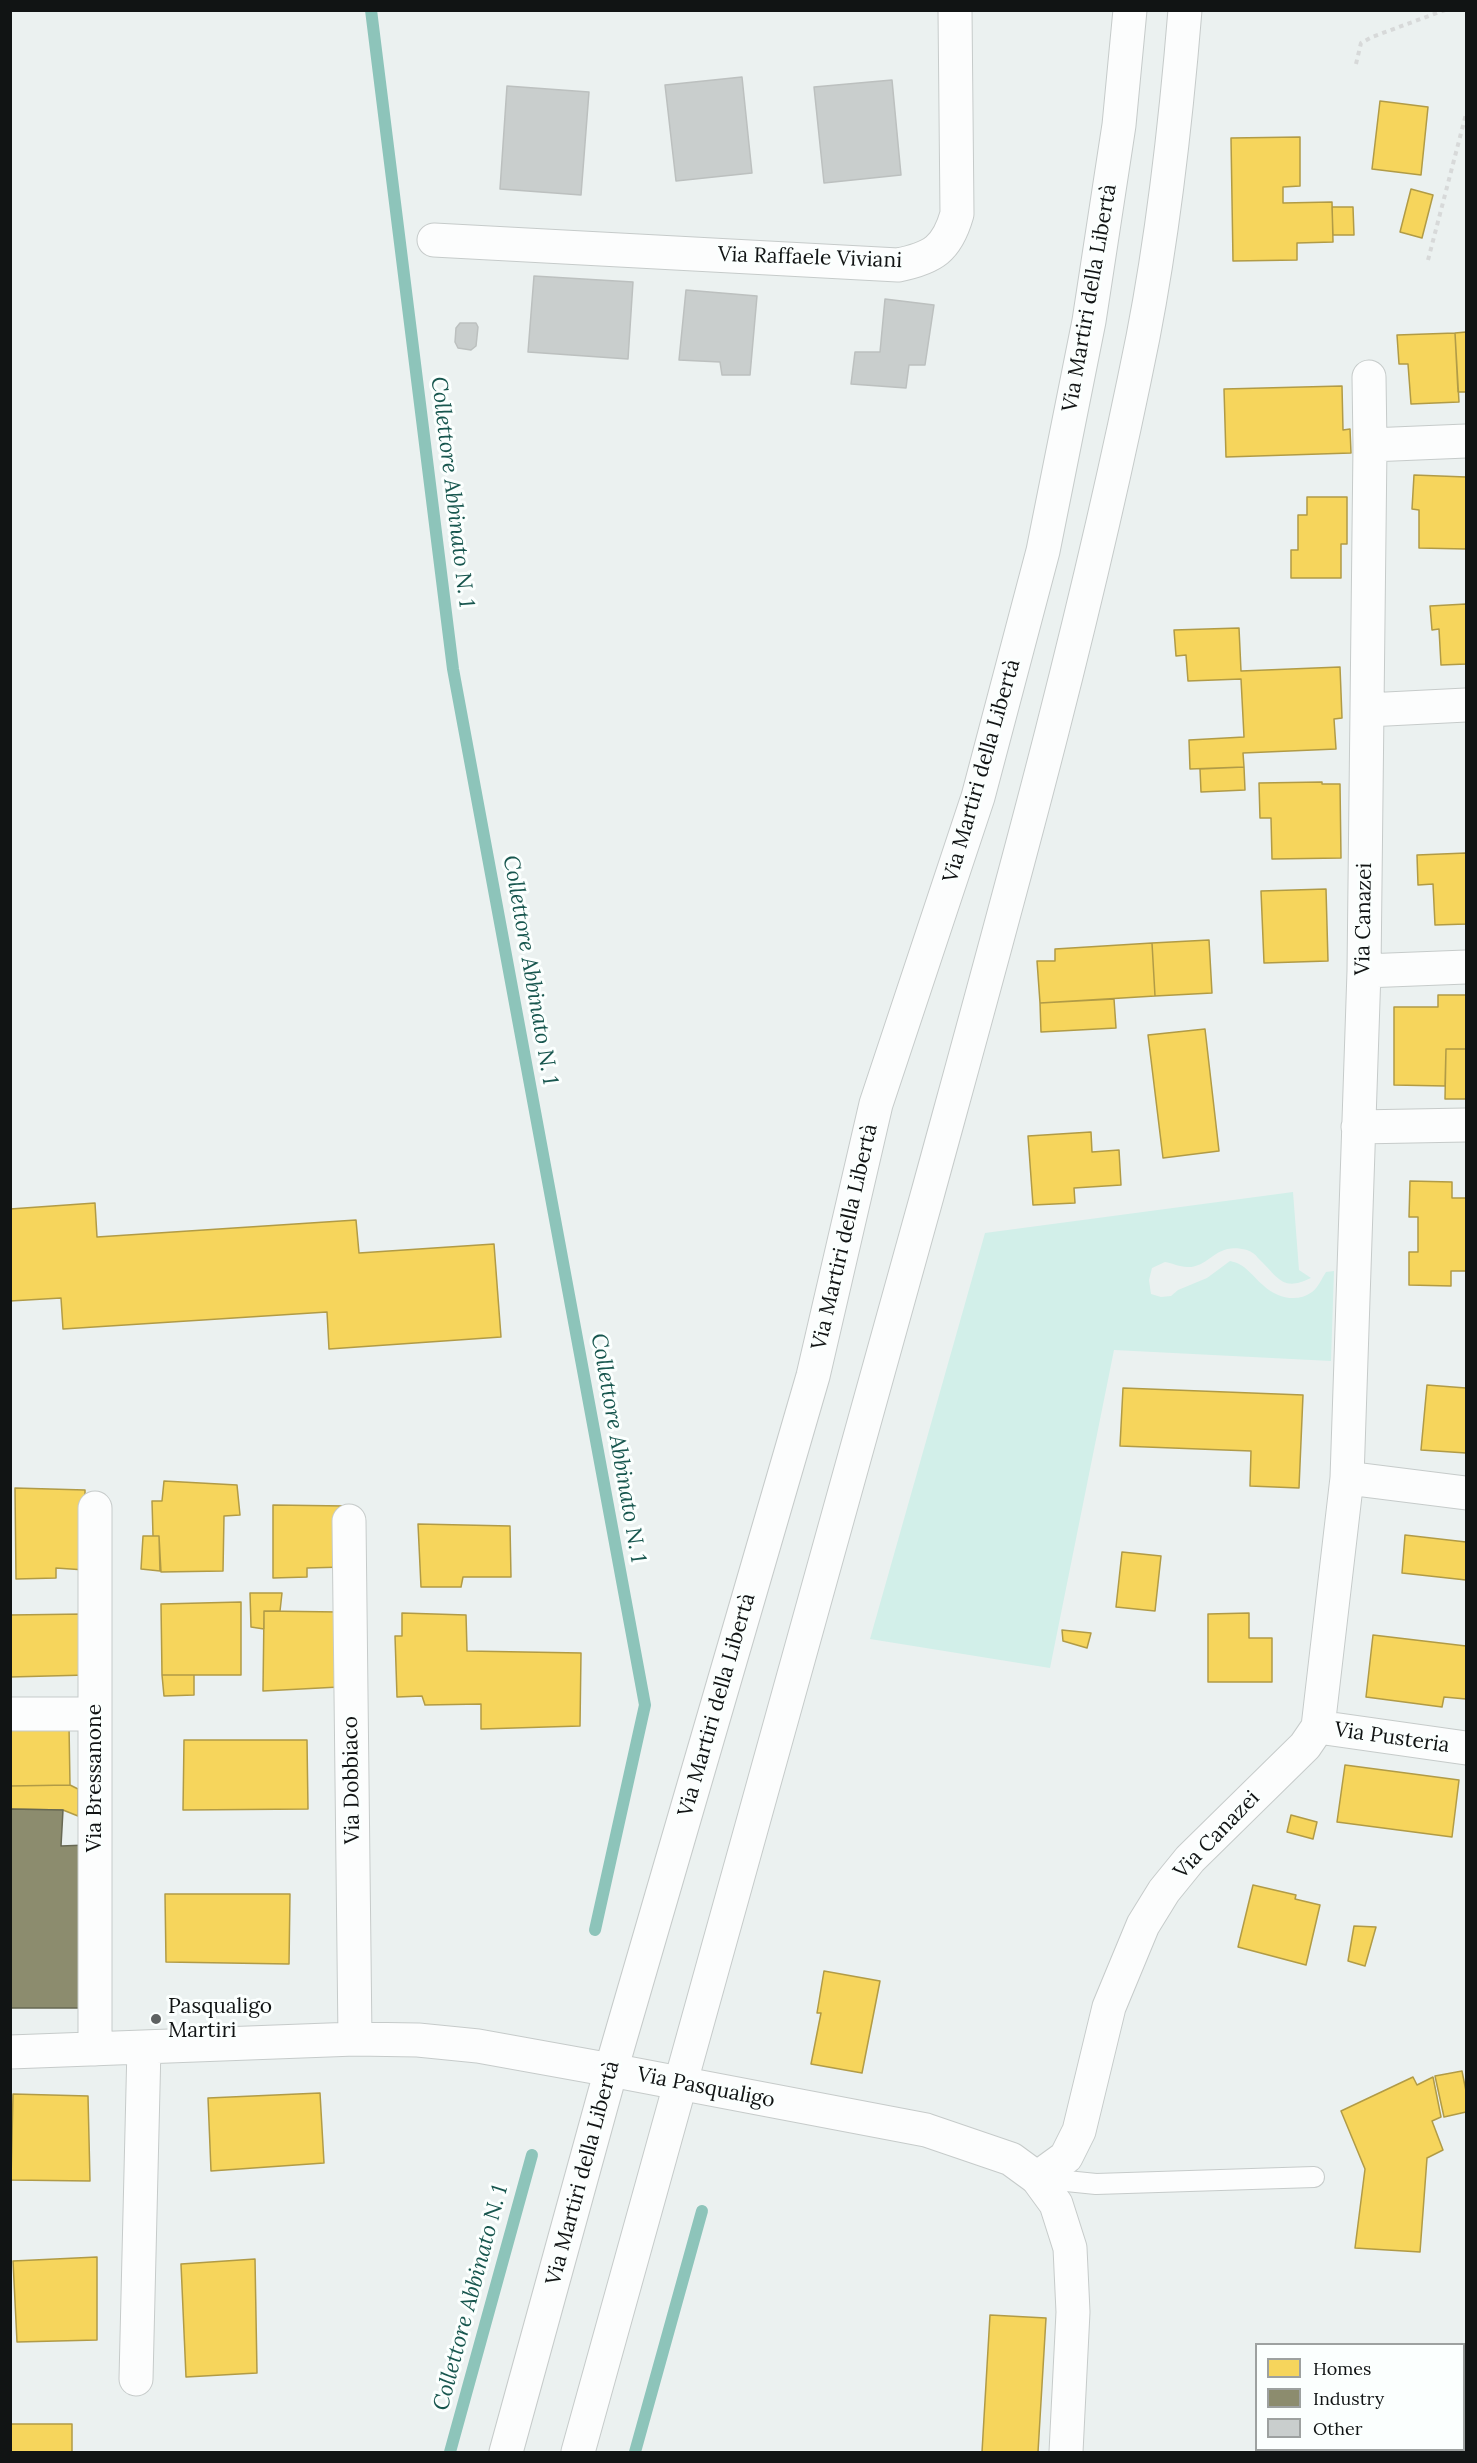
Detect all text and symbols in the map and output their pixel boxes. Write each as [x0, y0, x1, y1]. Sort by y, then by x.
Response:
street label: Via Martiri della Libertà [1058, 182, 1122, 414]
street label: Via Raffaele Viviani [718, 242, 902, 274]
water label: Collettore Abbinato N. 1 [425, 375, 479, 609]
street label: Via Martiri della Libertà [938, 656, 1026, 886]
water label: Collettore Abbinato N. 1 [497, 853, 563, 1087]
street label: Via Canazei [1350, 862, 1378, 976]
street label: Via Martiri della Libertà [807, 1122, 883, 1352]
water label: Collettore Abbinato N. 1 [585, 1331, 651, 1565]
street label: Via Martiri della Libertà [673, 1590, 761, 1820]
street label: Via Bressanone [82, 1704, 108, 1852]
street label: Via Dobbiaco [338, 1716, 366, 1844]
street label: Via Pusteria [1333, 1717, 1451, 1759]
street label: Via Canazei [1169, 1786, 1265, 1884]
place label: Pasqualigo Martiri [168, 1994, 272, 2044]
marker: Pasqualigo Martiri [149, 2012, 163, 2026]
street label: Via Martiri della Libertà [541, 2058, 625, 2288]
street label: Via Pasqualigo [635, 2062, 777, 2114]
water label: Collettore Abbinato N. 1 [428, 2182, 514, 2414]
legend [1255, 2343, 1465, 2451]
text: Homes [1313, 2357, 1371, 2380]
text: Industry [1313, 2387, 1384, 2410]
text: Other [1313, 2417, 1363, 2440]

